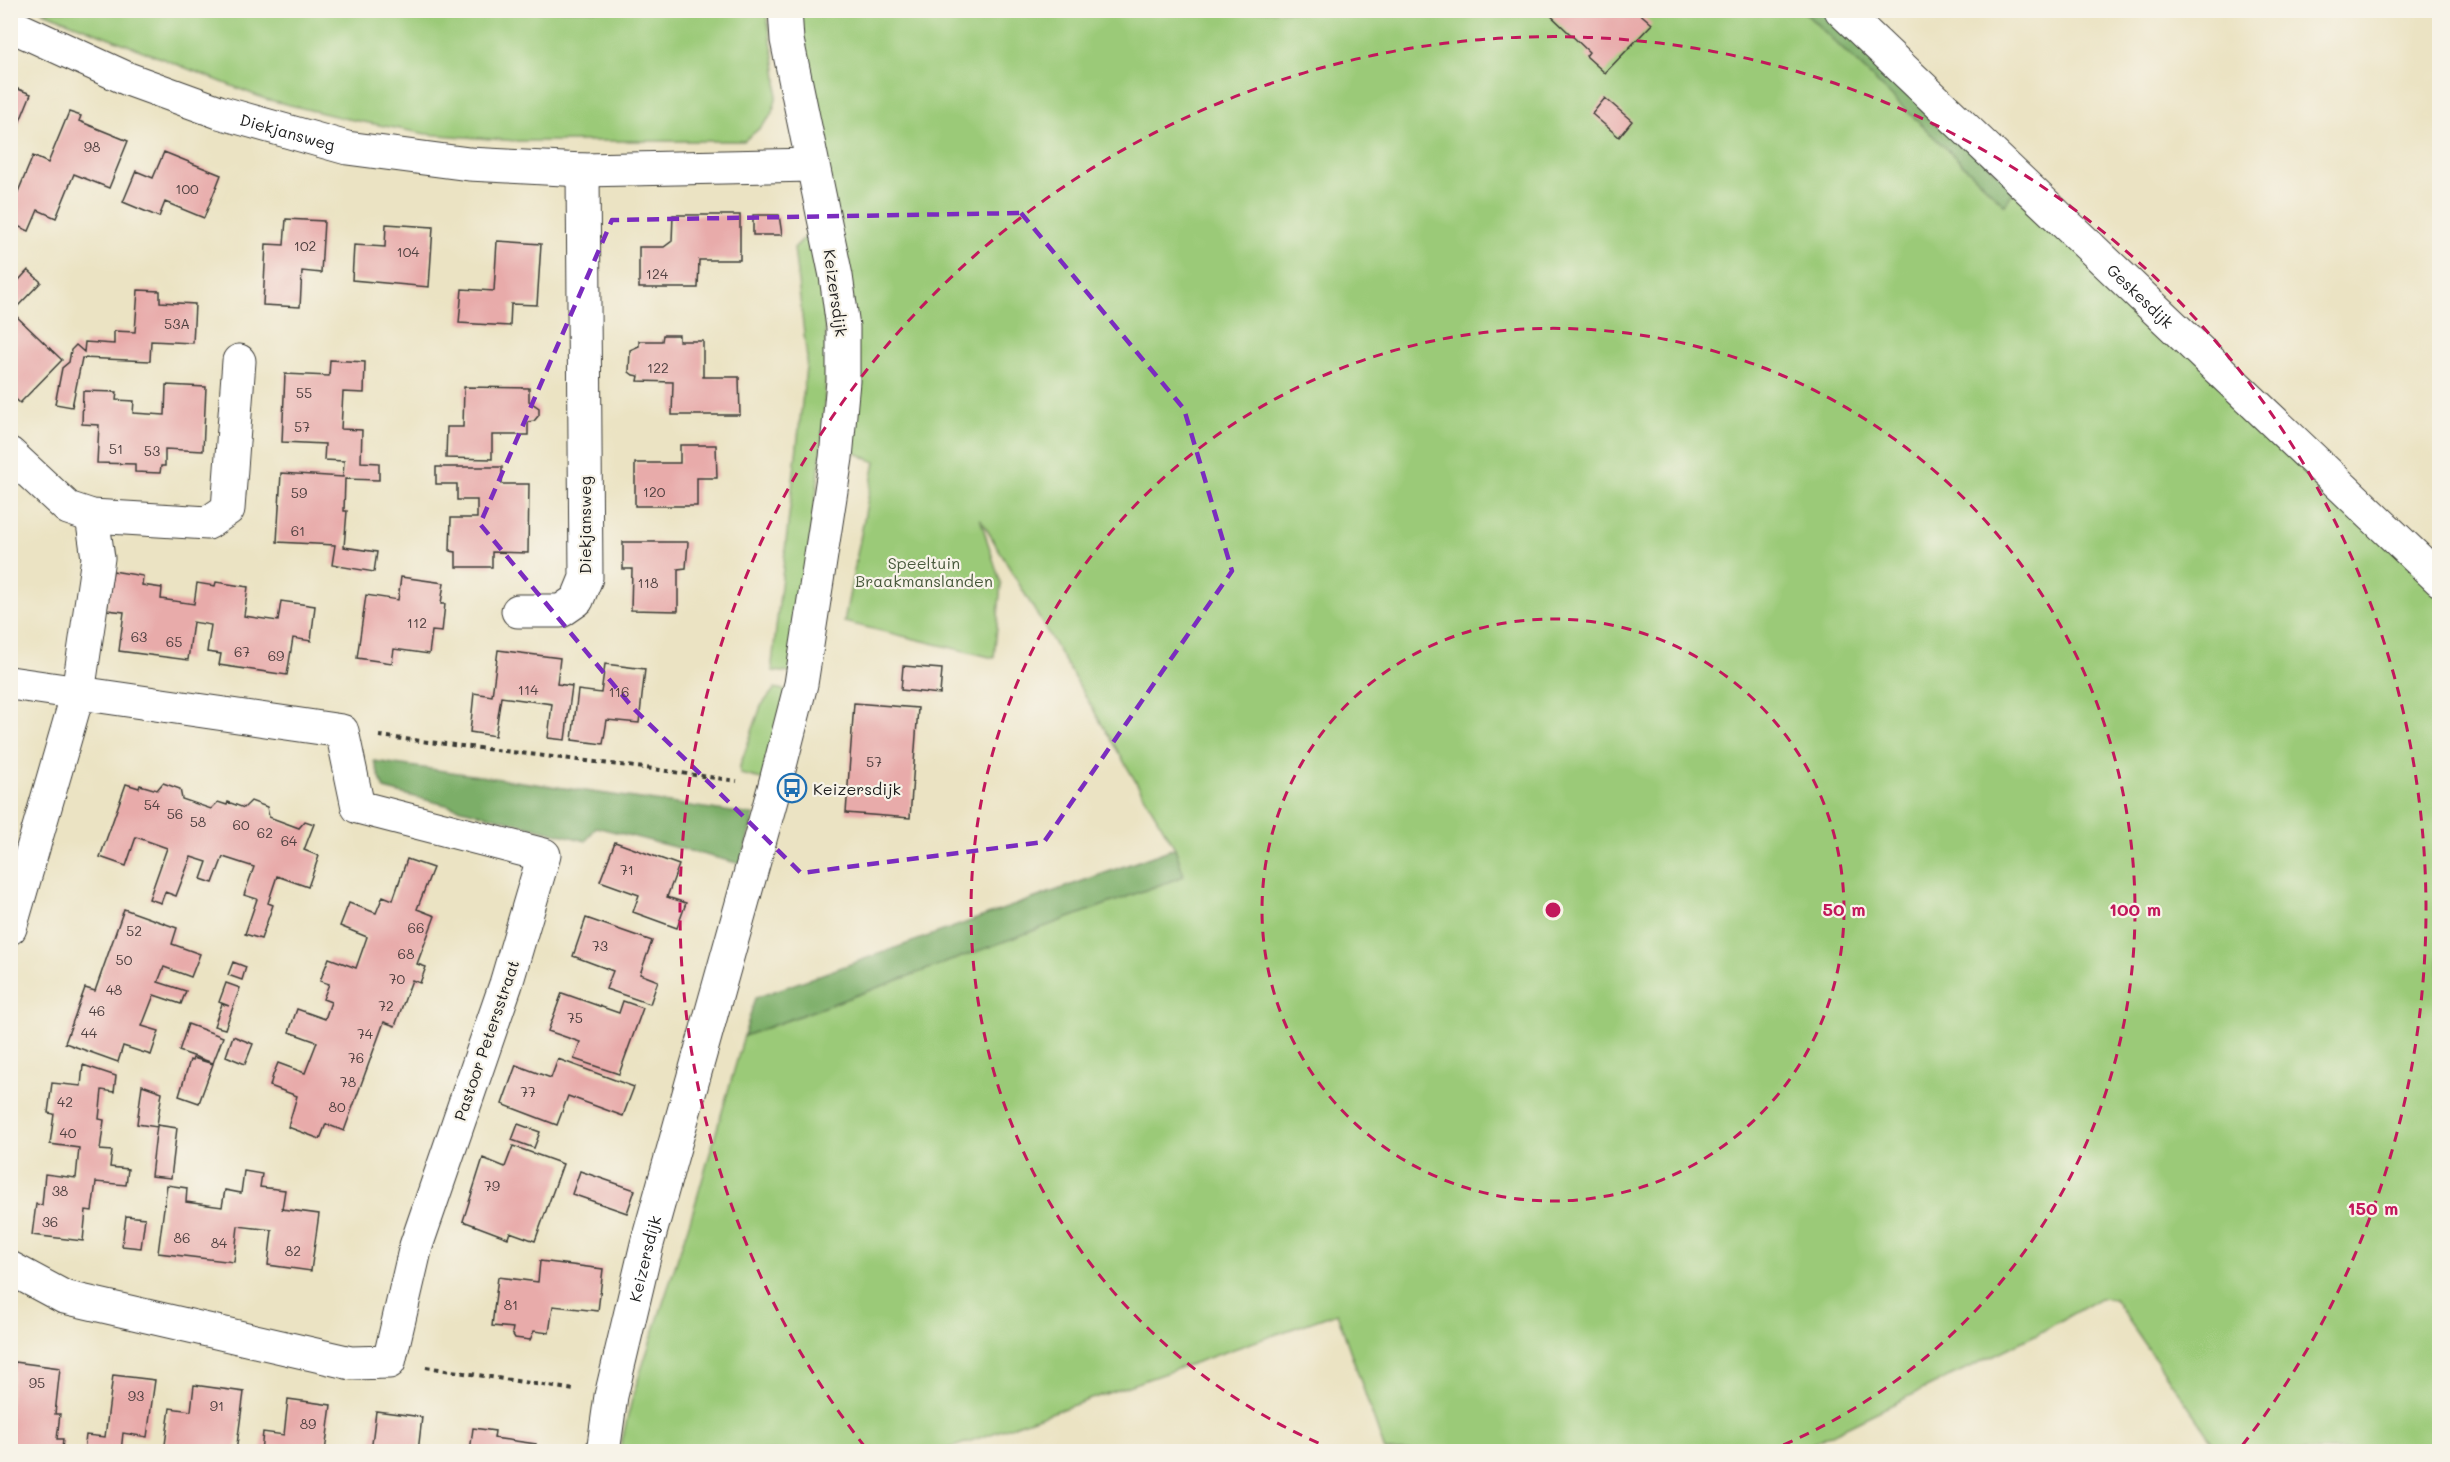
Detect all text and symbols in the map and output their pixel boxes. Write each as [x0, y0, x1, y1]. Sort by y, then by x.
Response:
street label: Diekjansweg [238, 108, 338, 155]
house number: 98 [84, 137, 100, 156]
house number: 100 [175, 179, 199, 198]
house number: 102 [294, 236, 316, 255]
house number: 104 [396, 242, 420, 261]
street label: Keizersdijk [819, 248, 853, 338]
street label: Geskesdijk [2103, 259, 2179, 332]
house number: 124 [646, 264, 669, 283]
house number: 53A [164, 314, 190, 333]
house number: 122 [647, 358, 669, 377]
house number: 55 [296, 383, 312, 402]
house number: 57 [294, 417, 310, 436]
house number: 51 [109, 439, 123, 458]
house number: 53 [144, 441, 160, 460]
street label: Diekjansweg [574, 476, 595, 574]
house number: 120 [643, 482, 666, 501]
house number: 59 [291, 483, 307, 502]
house number: 61 [291, 521, 305, 540]
park label: Speeltuin Braakmanslanden [855, 552, 993, 591]
house number: 118 [638, 573, 659, 592]
house number: 112 [407, 613, 427, 632]
house number: 63 [131, 627, 147, 646]
house number: 65 [166, 632, 182, 651]
house number: 67 [234, 642, 250, 661]
house number: 69 [268, 646, 284, 665]
house number: 114 [518, 680, 539, 699]
house number: 116 [609, 682, 629, 701]
house number: 57 [866, 752, 882, 771]
bus stop icon: Keizersdijk [776, 772, 808, 804]
place label: Keizersdijk [813, 778, 901, 799]
house number: 54 [144, 795, 161, 814]
house number: 56 [167, 804, 183, 823]
house number: 58 [190, 812, 206, 831]
house number: 60 [232, 815, 250, 834]
house number: 62 [257, 823, 273, 842]
house number: 64 [281, 831, 298, 850]
house number: 71 [620, 860, 634, 879]
text: 50 m [1823, 897, 1865, 921]
text: 100 m [2109, 897, 2161, 921]
centre of rings [1543, 900, 1563, 920]
house number: 66 [408, 918, 424, 937]
house number: 52 [126, 921, 142, 940]
house number: 73 [592, 936, 608, 955]
house number: 68 [398, 944, 414, 963]
house number: 50 [116, 950, 133, 969]
street label: Pastoor Petersstraat [449, 957, 523, 1123]
house number: 70 [389, 969, 406, 988]
house number: 48 [106, 980, 122, 999]
house number: 72 [378, 996, 394, 1015]
house number: 46 [89, 1001, 105, 1020]
house number: 75 [567, 1008, 583, 1027]
house number: 44 [81, 1023, 98, 1042]
house number: 74 [357, 1024, 374, 1043]
house number: 76 [348, 1048, 364, 1067]
house number: 78 [340, 1072, 356, 1091]
house number: 77 [520, 1082, 536, 1101]
house number: 42 [57, 1092, 73, 1111]
house number: 80 [328, 1097, 346, 1116]
house number: 40 [60, 1123, 77, 1142]
house number: 79 [484, 1176, 500, 1195]
house number: 38 [52, 1181, 68, 1200]
text: 150 m [2348, 1196, 2398, 1220]
house number: 36 [42, 1212, 58, 1231]
street label: Keizersdijk [623, 1213, 665, 1304]
house number: 86 [174, 1228, 190, 1247]
house number: 84 [211, 1233, 228, 1252]
house number: 82 [285, 1241, 301, 1260]
house number: 81 [504, 1295, 518, 1314]
house number: 95 [29, 1373, 45, 1392]
house number: 93 [128, 1386, 144, 1405]
house number: 91 [210, 1396, 224, 1415]
house number: 89 [300, 1414, 316, 1433]

